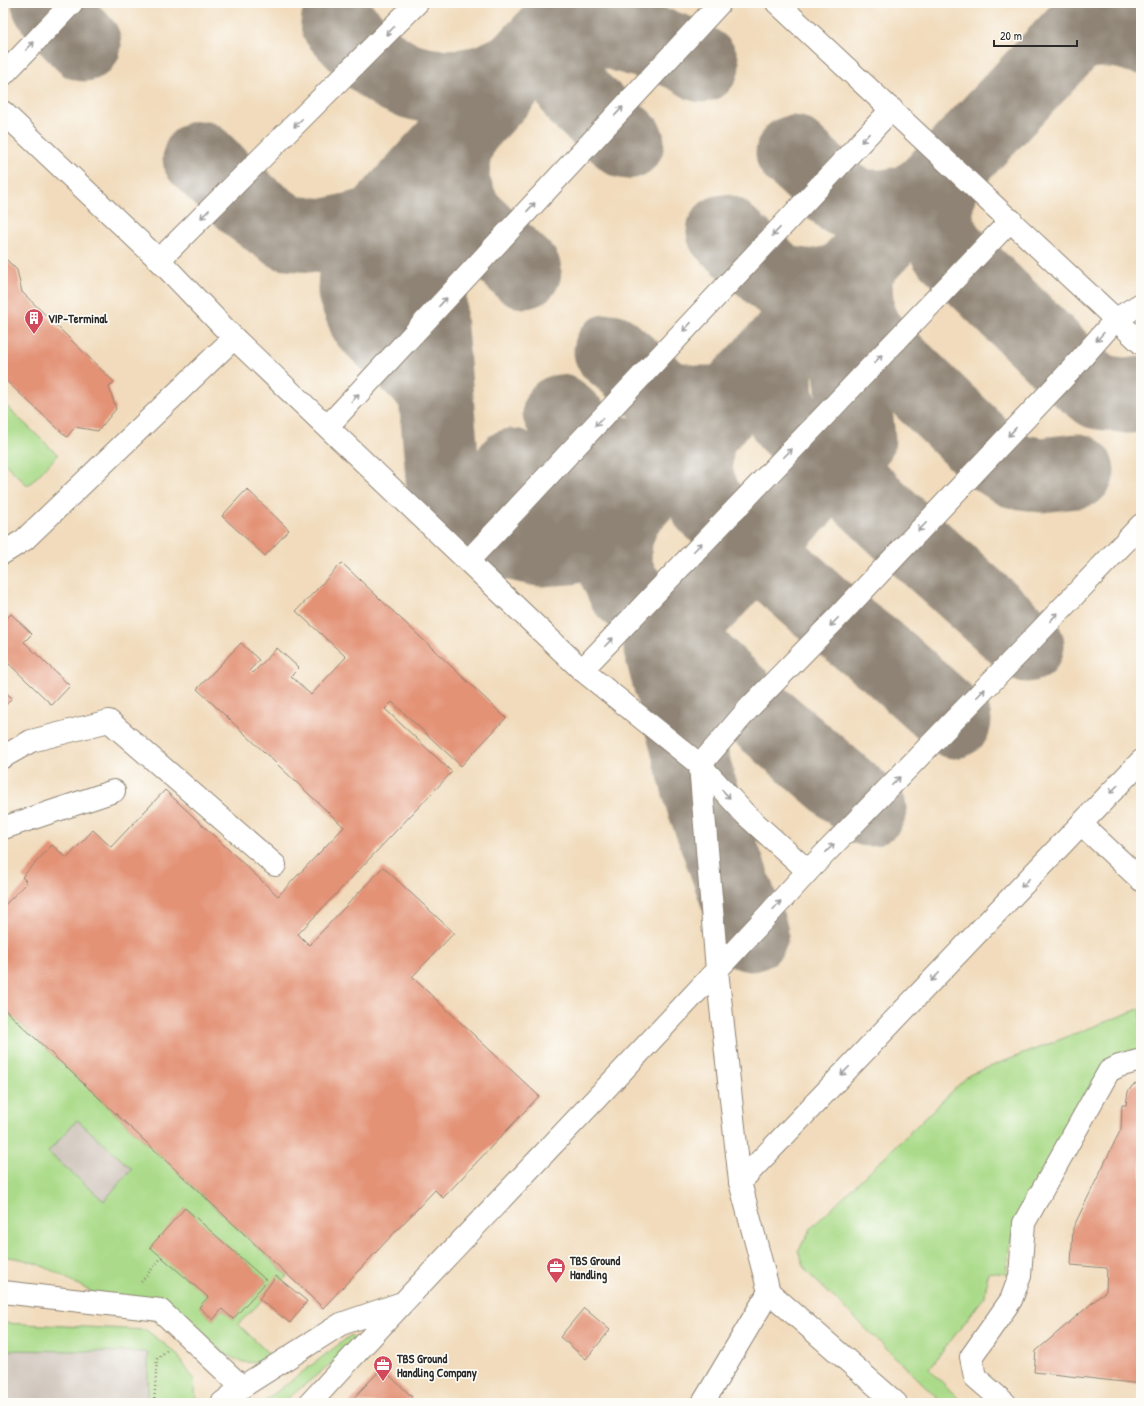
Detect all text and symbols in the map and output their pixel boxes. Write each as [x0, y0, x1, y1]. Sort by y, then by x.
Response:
scale bar [994, 22, 1077, 48]
one-way arrow [385, 26, 395, 36]
text: 20 m [1000, 27, 1022, 44]
one-way arrow [25, 41, 35, 51]
one-way arrow [615, 106, 624, 116]
one-way arrow [293, 118, 303, 128]
one-way arrow [860, 133, 870, 143]
one-way arrow [526, 202, 535, 212]
one-way arrow [200, 209, 210, 219]
one-way arrow [772, 227, 781, 238]
one-way arrow [438, 298, 447, 308]
building icon: VIP-Terminal [23, 307, 45, 335]
place label: VIP-Terminal [48, 310, 108, 327]
one-way arrow [683, 322, 692, 333]
one-way arrow [1096, 331, 1105, 341]
one-way arrow [873, 354, 883, 364]
one-way arrow [350, 393, 359, 403]
one-way arrow [594, 417, 603, 427]
one-way arrow [1007, 427, 1017, 437]
one-way arrow [783, 449, 792, 459]
one-way arrow [918, 521, 927, 532]
one-way arrow [694, 542, 703, 553]
one-way arrow [1049, 612, 1058, 622]
one-way arrow [829, 616, 838, 627]
one-way arrow [604, 637, 613, 647]
one-way arrow [976, 688, 986, 698]
one-way arrow [891, 776, 900, 786]
one-way arrow [1109, 784, 1119, 794]
one-way arrow [722, 789, 731, 799]
one-way arrow [825, 843, 835, 853]
one-way arrow [1020, 878, 1029, 888]
one-way arrow [772, 900, 782, 910]
one-way arrow [930, 972, 940, 982]
one-way arrow [841, 1066, 850, 1077]
place label: TBS Ground Handling [569, 1252, 620, 1284]
office icon: TBS Ground Handling [545, 1256, 567, 1284]
place label: TBS Ground Handling Company [396, 1350, 477, 1382]
office icon: TBS Ground Handling Company [372, 1354, 394, 1382]

